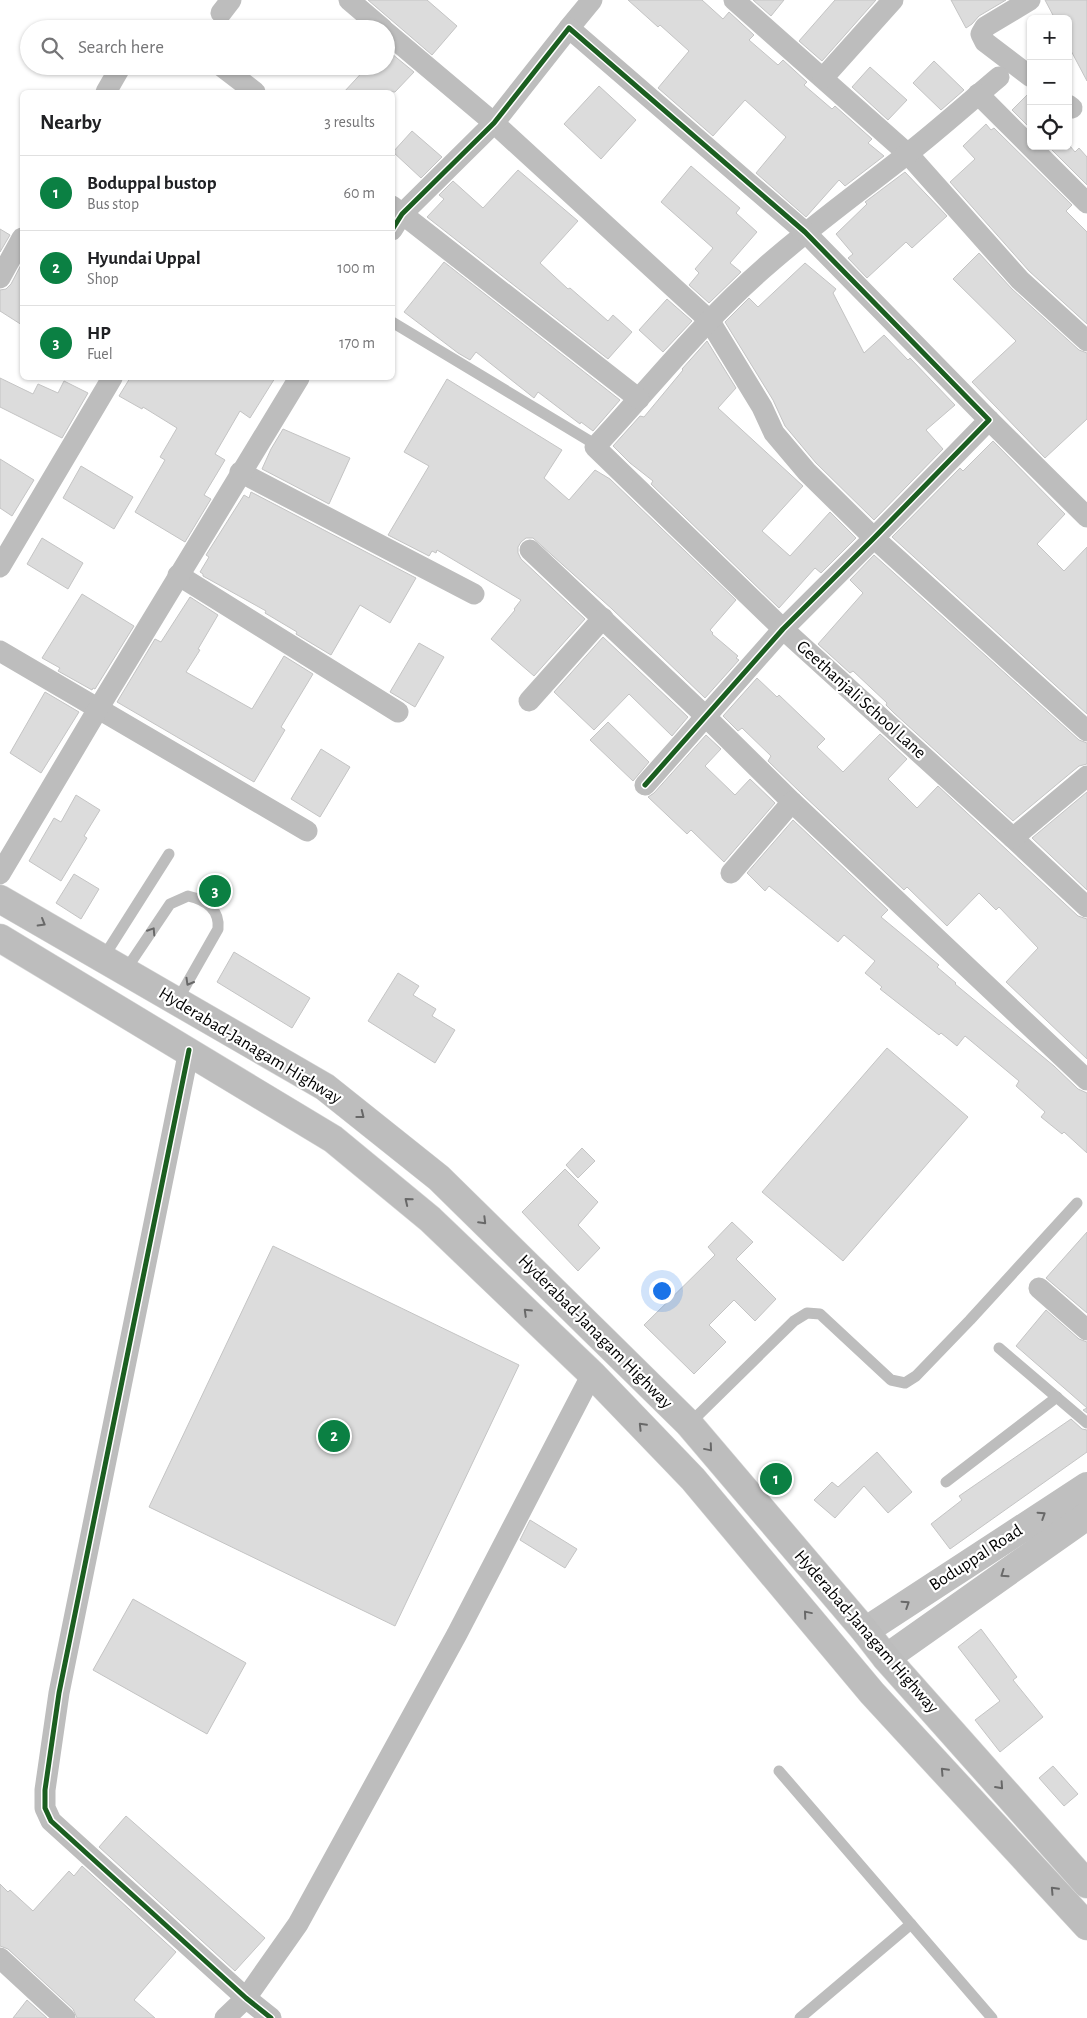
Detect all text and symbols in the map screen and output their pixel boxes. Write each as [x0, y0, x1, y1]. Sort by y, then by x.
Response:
map controls [1027, 15, 1072, 150]
button: + [1027, 15, 1072, 60]
search box [20, 20, 395, 75]
icon: search [38, 34, 66, 62]
text: Search here [78, 38, 164, 57]
button: − [1027, 60, 1072, 105]
button: locate [1027, 105, 1072, 150]
text: Nearby [40, 112, 101, 133]
text: 3 results [324, 114, 375, 130]
text: Boduppal bustop [87, 174, 217, 193]
text: 1 [53, 185, 59, 201]
text: 60 m [344, 185, 375, 201]
text: Bus stop [87, 196, 139, 212]
text: Hyundai Uppal [87, 249, 201, 268]
text: 2 [52, 260, 60, 276]
text: 100 m [337, 260, 375, 276]
text: Shop [87, 271, 119, 287]
text: HP [87, 324, 111, 343]
text: 3 [53, 335, 59, 351]
text: 170 m [339, 335, 375, 351]
text: Fuel [87, 346, 113, 362]
street label: Geethanjali School Lane [793, 637, 929, 763]
pin: 3 [199, 872, 231, 910]
one-way arrow [37, 917, 46, 927]
one-way arrow [146, 927, 155, 936]
one-way arrow [185, 976, 195, 985]
street label: Hyderabad-Janagam Highway [155, 984, 345, 1108]
one-way arrow [355, 1110, 364, 1118]
one-way arrow [405, 1197, 414, 1206]
one-way arrow [478, 1216, 487, 1225]
street label: Hyderabad-Janagam Highway [515, 1252, 676, 1413]
your location [649, 1278, 675, 1304]
one-way arrow [524, 1309, 533, 1318]
pin: 2 [318, 1417, 350, 1455]
one-way arrow [639, 1423, 648, 1432]
one-way arrow [703, 1443, 712, 1452]
pin: 1 [760, 1460, 792, 1498]
one-way arrow [1036, 1512, 1046, 1521]
street label: Boduppal Road [926, 1521, 1026, 1595]
street label: Hyderabad-Janagam Highway [790, 1547, 942, 1717]
one-way arrow [1001, 1568, 1010, 1577]
one-way arrow [900, 1601, 910, 1610]
one-way arrow [803, 1611, 812, 1620]
one-way arrow [941, 1767, 950, 1776]
one-way arrow [994, 1781, 1003, 1790]
one-way arrow [1051, 1887, 1060, 1896]

